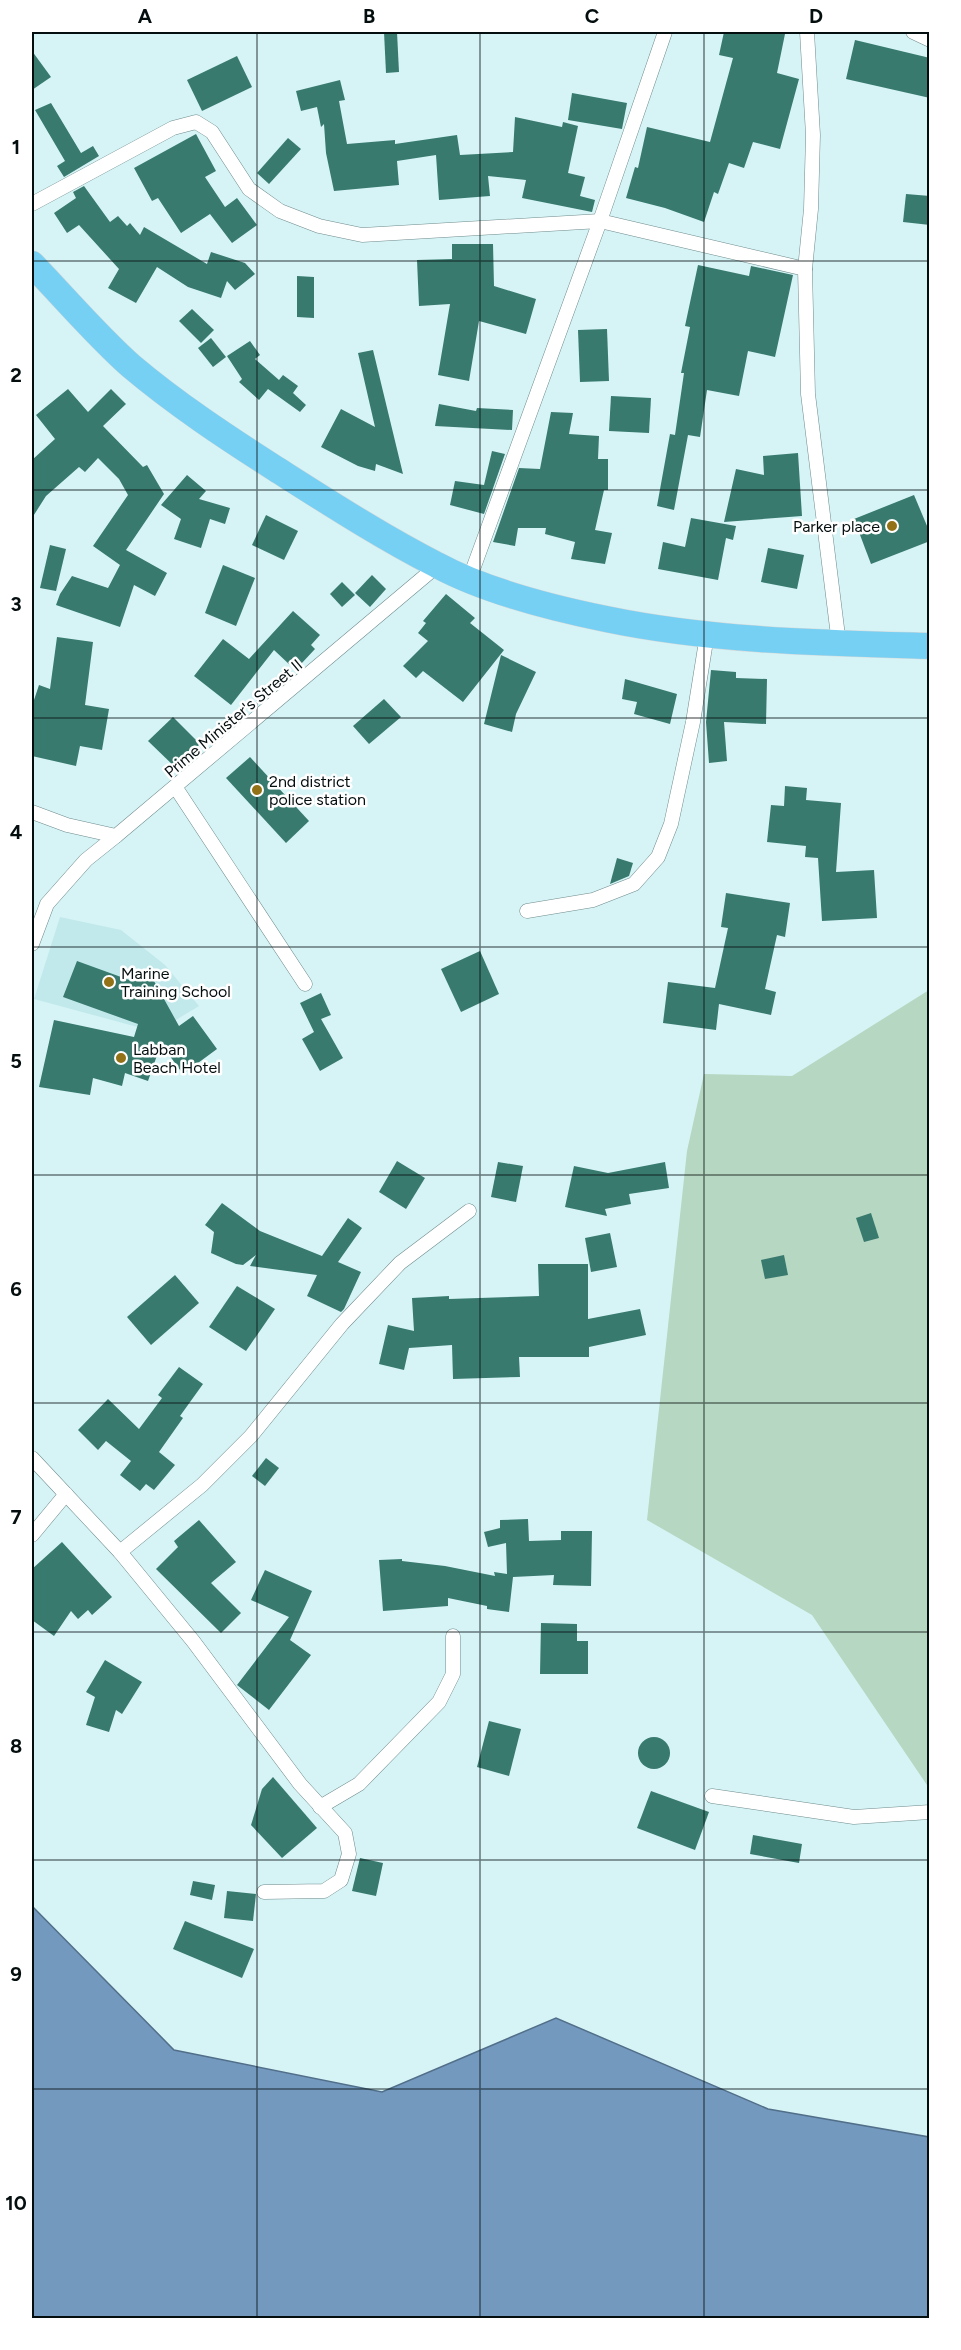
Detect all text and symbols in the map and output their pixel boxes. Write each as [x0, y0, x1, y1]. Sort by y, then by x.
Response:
text: A [138, 4, 153, 28]
text: B [363, 4, 375, 28]
text: C [585, 4, 599, 28]
text: D [809, 4, 823, 28]
text: 1 [12, 135, 20, 159]
text: 2 [10, 363, 22, 387]
place label: Parker place [793, 517, 880, 536]
marker: Parker place [885, 519, 899, 533]
text: 3 [10, 592, 22, 616]
street label: Prime Minister's Street II [161, 655, 306, 782]
place label: 2nd district police station [269, 772, 366, 809]
marker: 2nd district police station [250, 783, 264, 797]
text: 4 [10, 820, 23, 844]
place label: Marine Training School [121, 964, 231, 1001]
marker: Marine Training School [102, 975, 116, 989]
place label: Labban Beach Hotel [133, 1040, 221, 1077]
text: 5 [10, 1049, 22, 1073]
marker: Labban Beach Hotel [114, 1051, 128, 1065]
text: 6 [10, 1277, 22, 1301]
text: 7 [10, 1505, 22, 1529]
text: 8 [10, 1734, 22, 1758]
text: 9 [10, 1962, 22, 1986]
text: 10 [5, 2191, 27, 2215]

